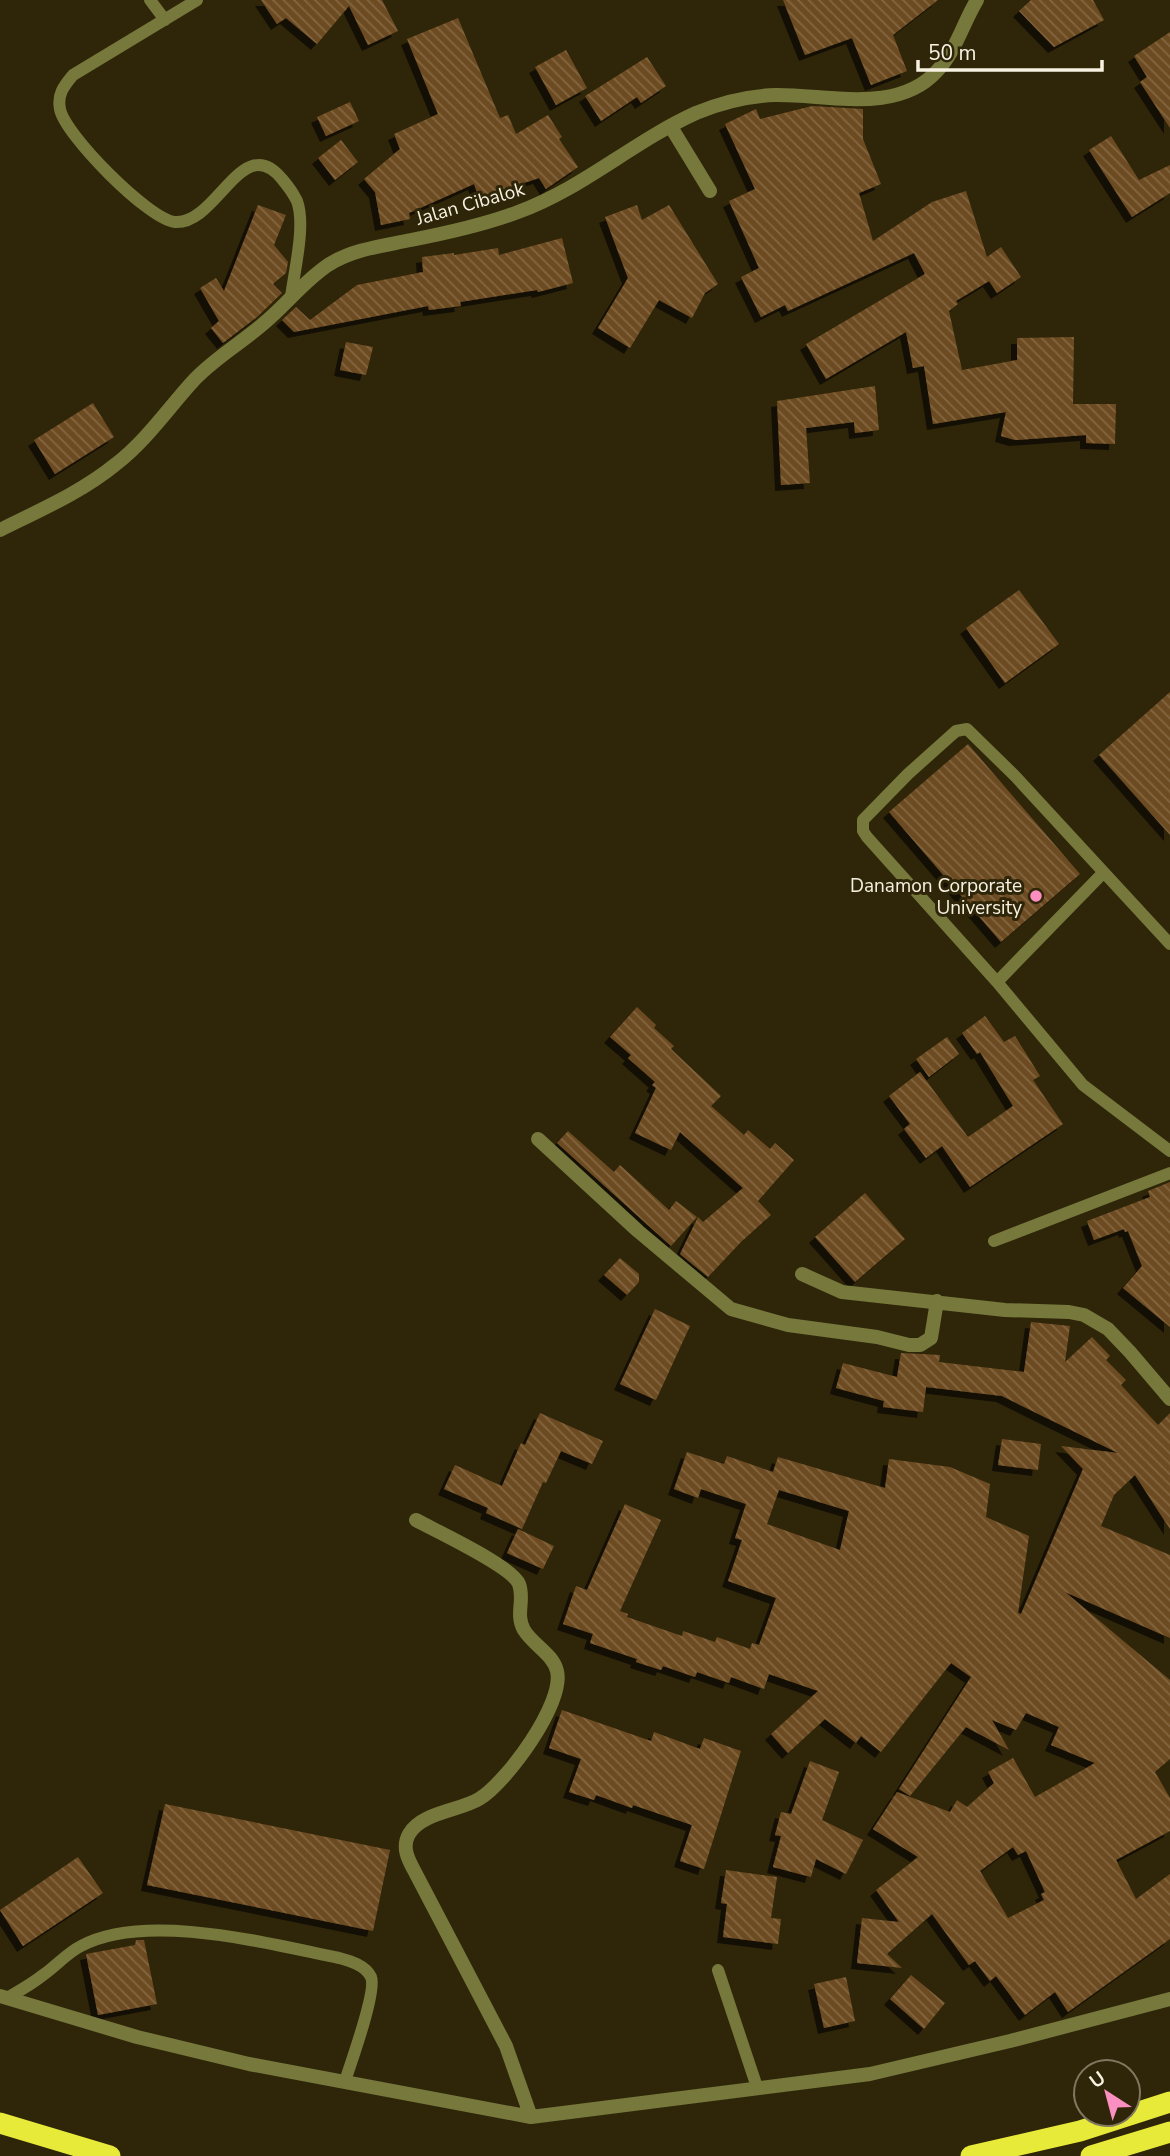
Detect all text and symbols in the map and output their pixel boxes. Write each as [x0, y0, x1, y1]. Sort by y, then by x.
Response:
scale bar [918, 28, 1102, 72]
text: 50 m [928, 39, 977, 67]
street label: Jalan Cibalok [412, 176, 528, 232]
place label: Danamon Corporate University [850, 873, 1022, 921]
marker: Danamon Corporate University [1028, 888, 1044, 904]
north arrow [1072, 2058, 1142, 2128]
text: U [1084, 2065, 1111, 2095]

